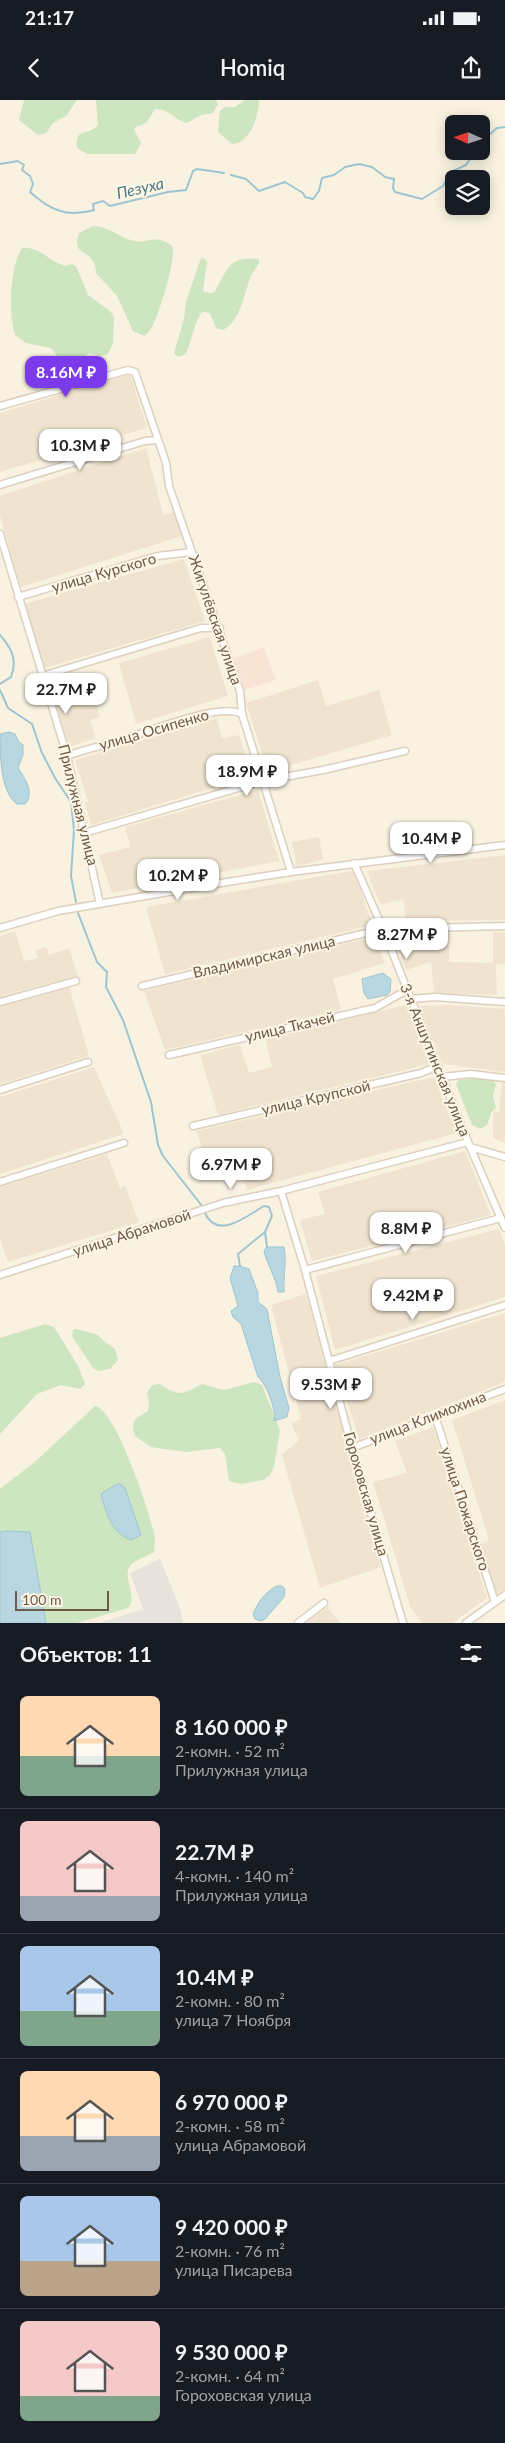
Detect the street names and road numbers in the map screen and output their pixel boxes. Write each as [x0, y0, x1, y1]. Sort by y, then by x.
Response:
street label: улица Курского [49, 549, 158, 596]
street label: Жигулёвская улица [185, 552, 247, 687]
street label: улица Осипенко [97, 705, 211, 753]
street label: Прилужная улица [55, 742, 103, 867]
street label: Владимирская улица [191, 931, 337, 981]
street label: 3-я Аншутинская улица [397, 981, 475, 1139]
street label: улица Ткачей [243, 1007, 336, 1045]
street label: улица Крупской [260, 1076, 372, 1118]
street label: улица Абрамовой [70, 1204, 193, 1260]
street label: улица Климохина [367, 1387, 488, 1448]
street label: Гороховская улица [341, 1430, 393, 1558]
street label: улица Пожарского [437, 1445, 494, 1573]

